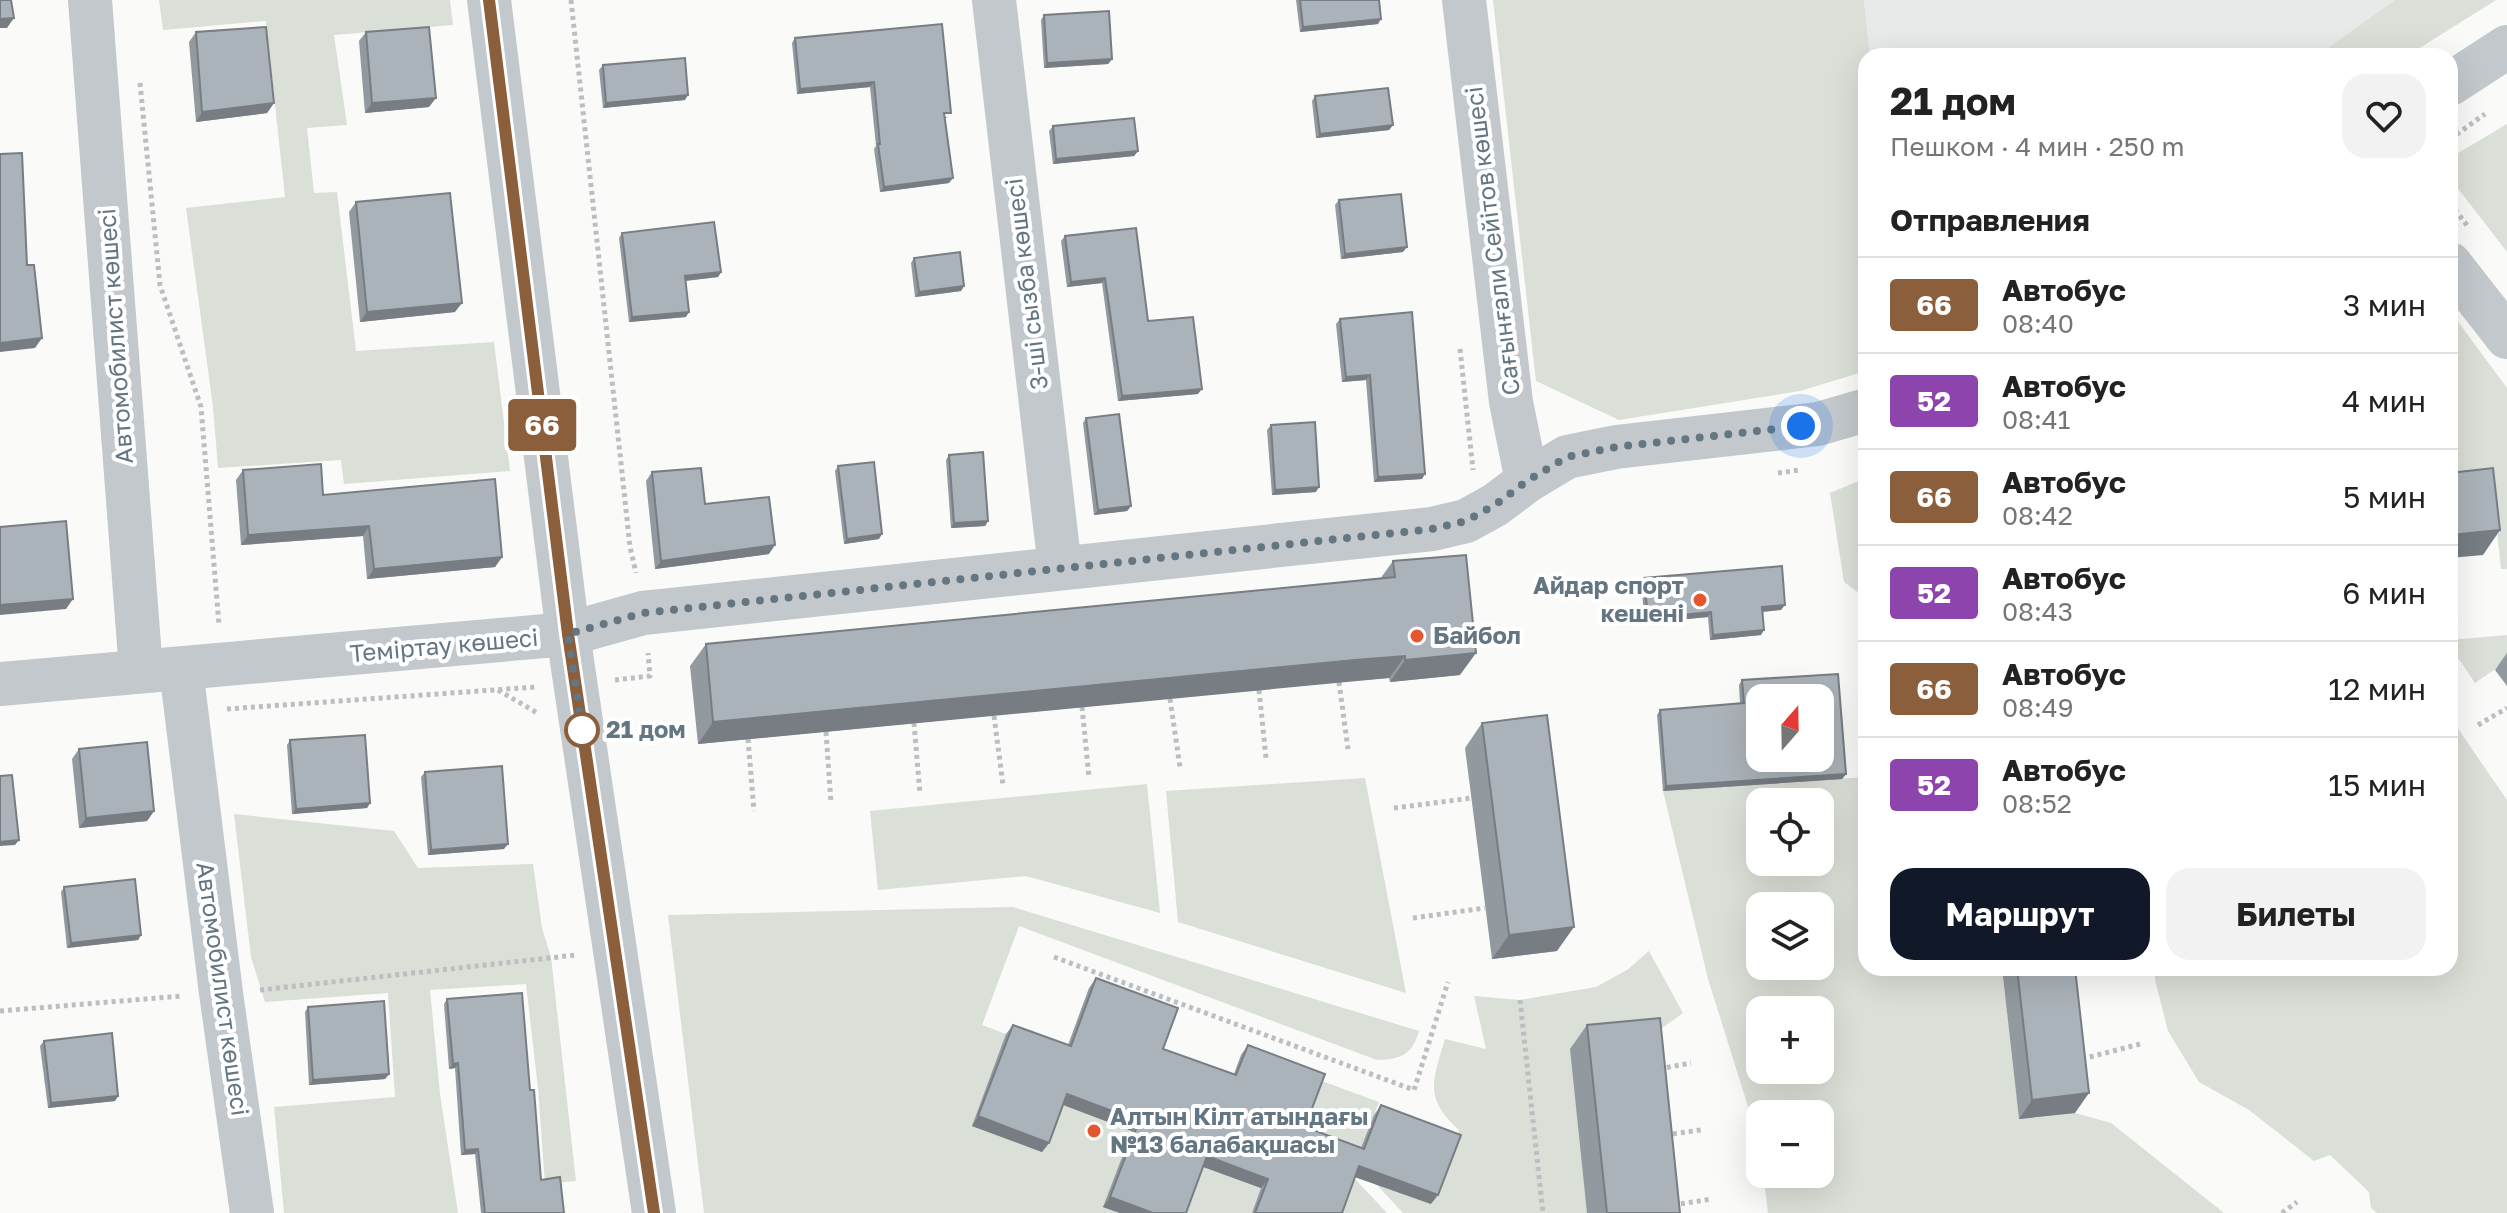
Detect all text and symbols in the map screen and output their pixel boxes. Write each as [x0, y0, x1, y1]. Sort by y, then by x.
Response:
button: heart [2342, 74, 2426, 158]
text: 21 дом [1890, 78, 2016, 123]
street label: Сағынғали Сейітов көшесі [1458, 85, 1525, 397]
text: Пешком · 4 мин · 250 m [1890, 131, 2185, 162]
street label: 3-ші сызба көшесі [998, 177, 1053, 391]
text: Отправления [1890, 202, 2090, 238]
street label: Автомобилист көшесі [91, 207, 138, 465]
text: Автобус [2002, 272, 2126, 308]
text: 3 мин [2343, 287, 2426, 323]
text: 66 [1916, 288, 1952, 321]
text: 08:40 [2002, 308, 2074, 339]
text: Автобус [2002, 368, 2126, 404]
text: 4 мин [2342, 383, 2426, 419]
text: 52 [1917, 384, 1951, 417]
line badge: 66 [506, 399, 578, 451]
text: 08:41 [2002, 404, 2070, 435]
your location [1781, 406, 1821, 446]
text: 66 [524, 408, 560, 441]
text: Автобус [2002, 464, 2126, 500]
text: 5 мин [2343, 479, 2426, 515]
text: 66 [1916, 480, 1952, 513]
text: 08:42 [2002, 500, 2073, 531]
text: Автобус [2002, 560, 2126, 596]
place label: Айдар спорт кешені [1533, 570, 1684, 627]
text: 6 мин [2342, 575, 2426, 611]
text: 52 [1917, 576, 1951, 609]
marker: Айдар спорт кешені [1691, 591, 1709, 609]
text: 08:43 [2002, 596, 2073, 627]
place label: Байбол [1433, 620, 1521, 649]
street label: Теміртау көшесі [348, 622, 539, 667]
marker: Байбол [1408, 627, 1426, 645]
text: Автобус [2002, 656, 2126, 692]
text: 12 мин [2328, 671, 2426, 707]
text: 66 [1916, 672, 1952, 705]
north arrow [1746, 684, 1834, 772]
map controls [1746, 684, 1834, 1188]
text: 08:49 [2002, 692, 2073, 723]
marker: 21 дом [565, 713, 599, 747]
place label: 21 дом [606, 714, 686, 743]
text: Автобус [2002, 752, 2126, 788]
text: 15 мин [2328, 767, 2426, 803]
text: 52 [1917, 768, 1951, 801]
button: locate [1746, 788, 1834, 876]
text: 08:52 [2002, 788, 2072, 819]
street label: Автомобилист көшесі [191, 860, 256, 1118]
button: Маршрут [1890, 868, 2150, 960]
button: Билеты [2166, 868, 2426, 960]
button: layers [1746, 892, 1834, 980]
button: + [1746, 996, 1834, 1084]
button: − [1746, 1100, 1834, 1188]
place label: Алтын Кілт атындағы №13 балабақшасы [1110, 1101, 1368, 1158]
marker: Алтын Кілт атындағы №13 балабақшасы [1085, 1122, 1103, 1140]

